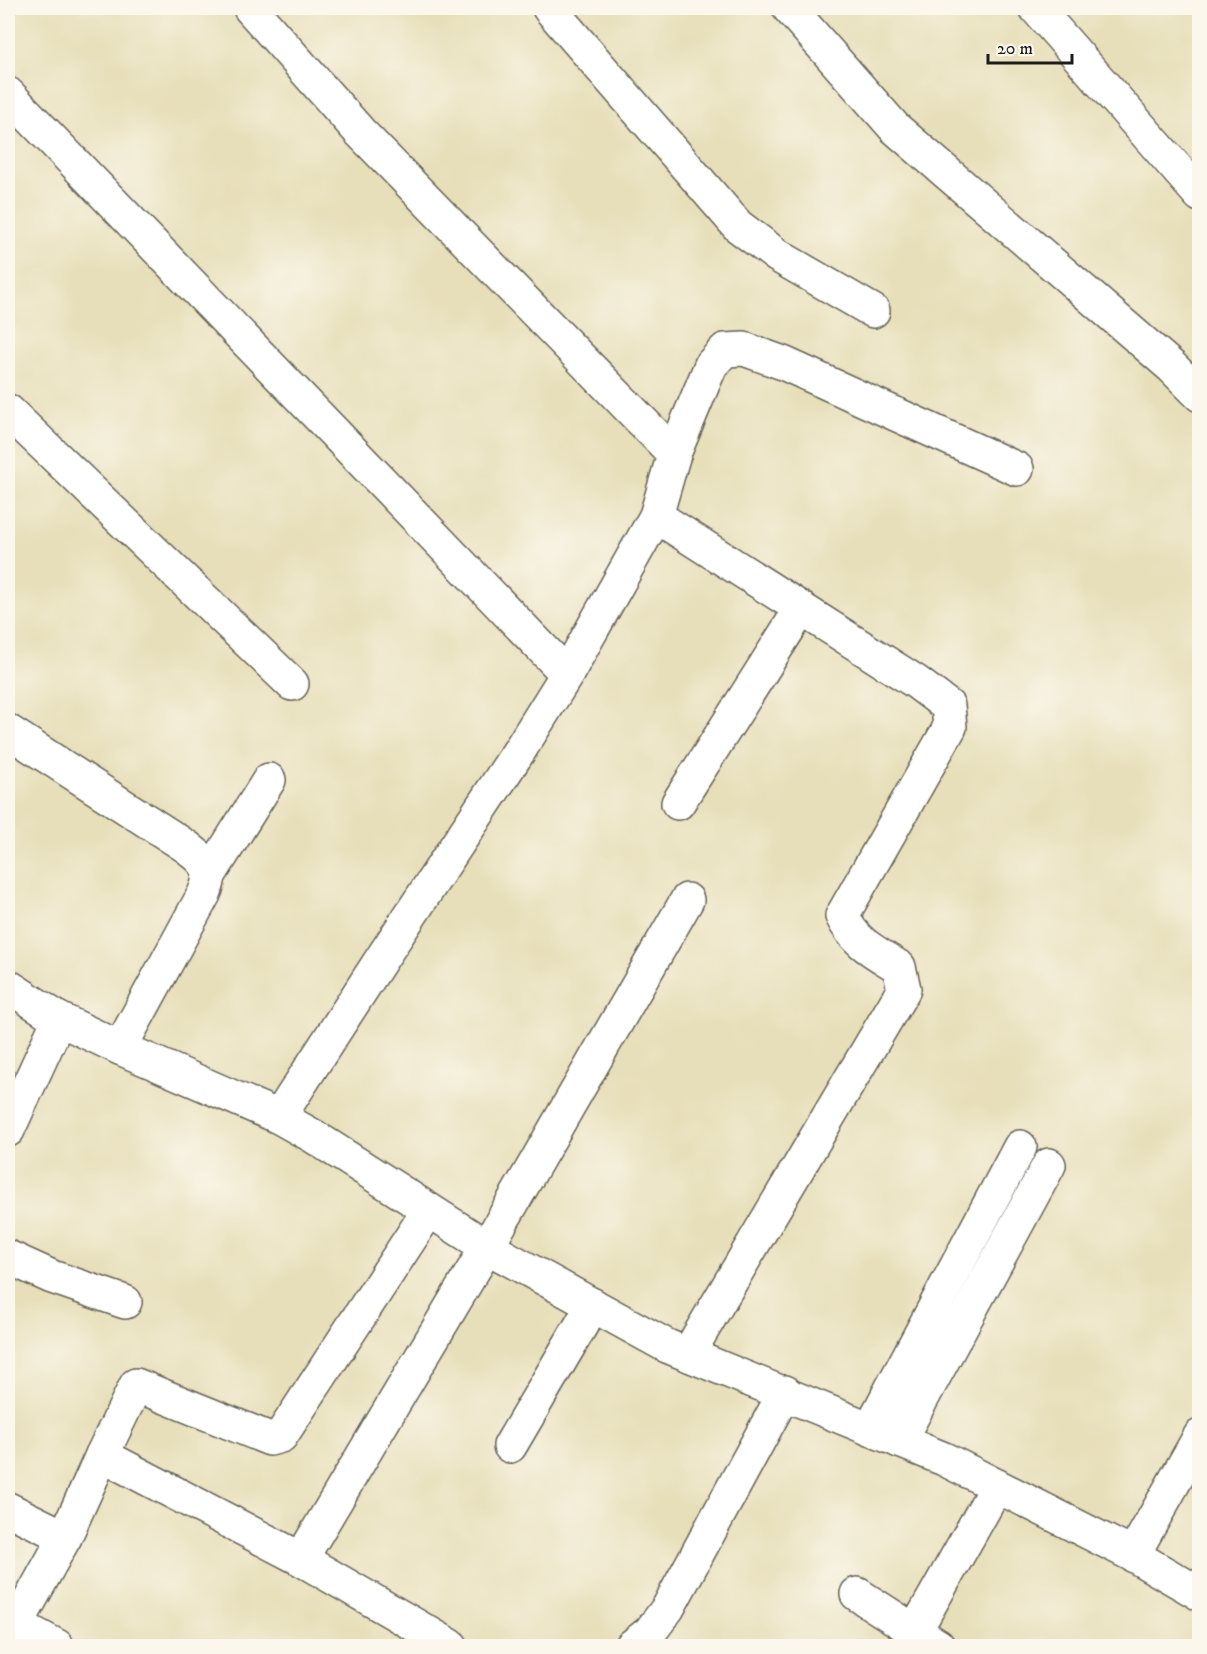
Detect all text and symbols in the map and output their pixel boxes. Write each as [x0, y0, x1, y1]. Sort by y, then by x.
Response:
scale bar [988, 27, 1072, 65]
text: 20 m [997, 38, 1033, 60]

